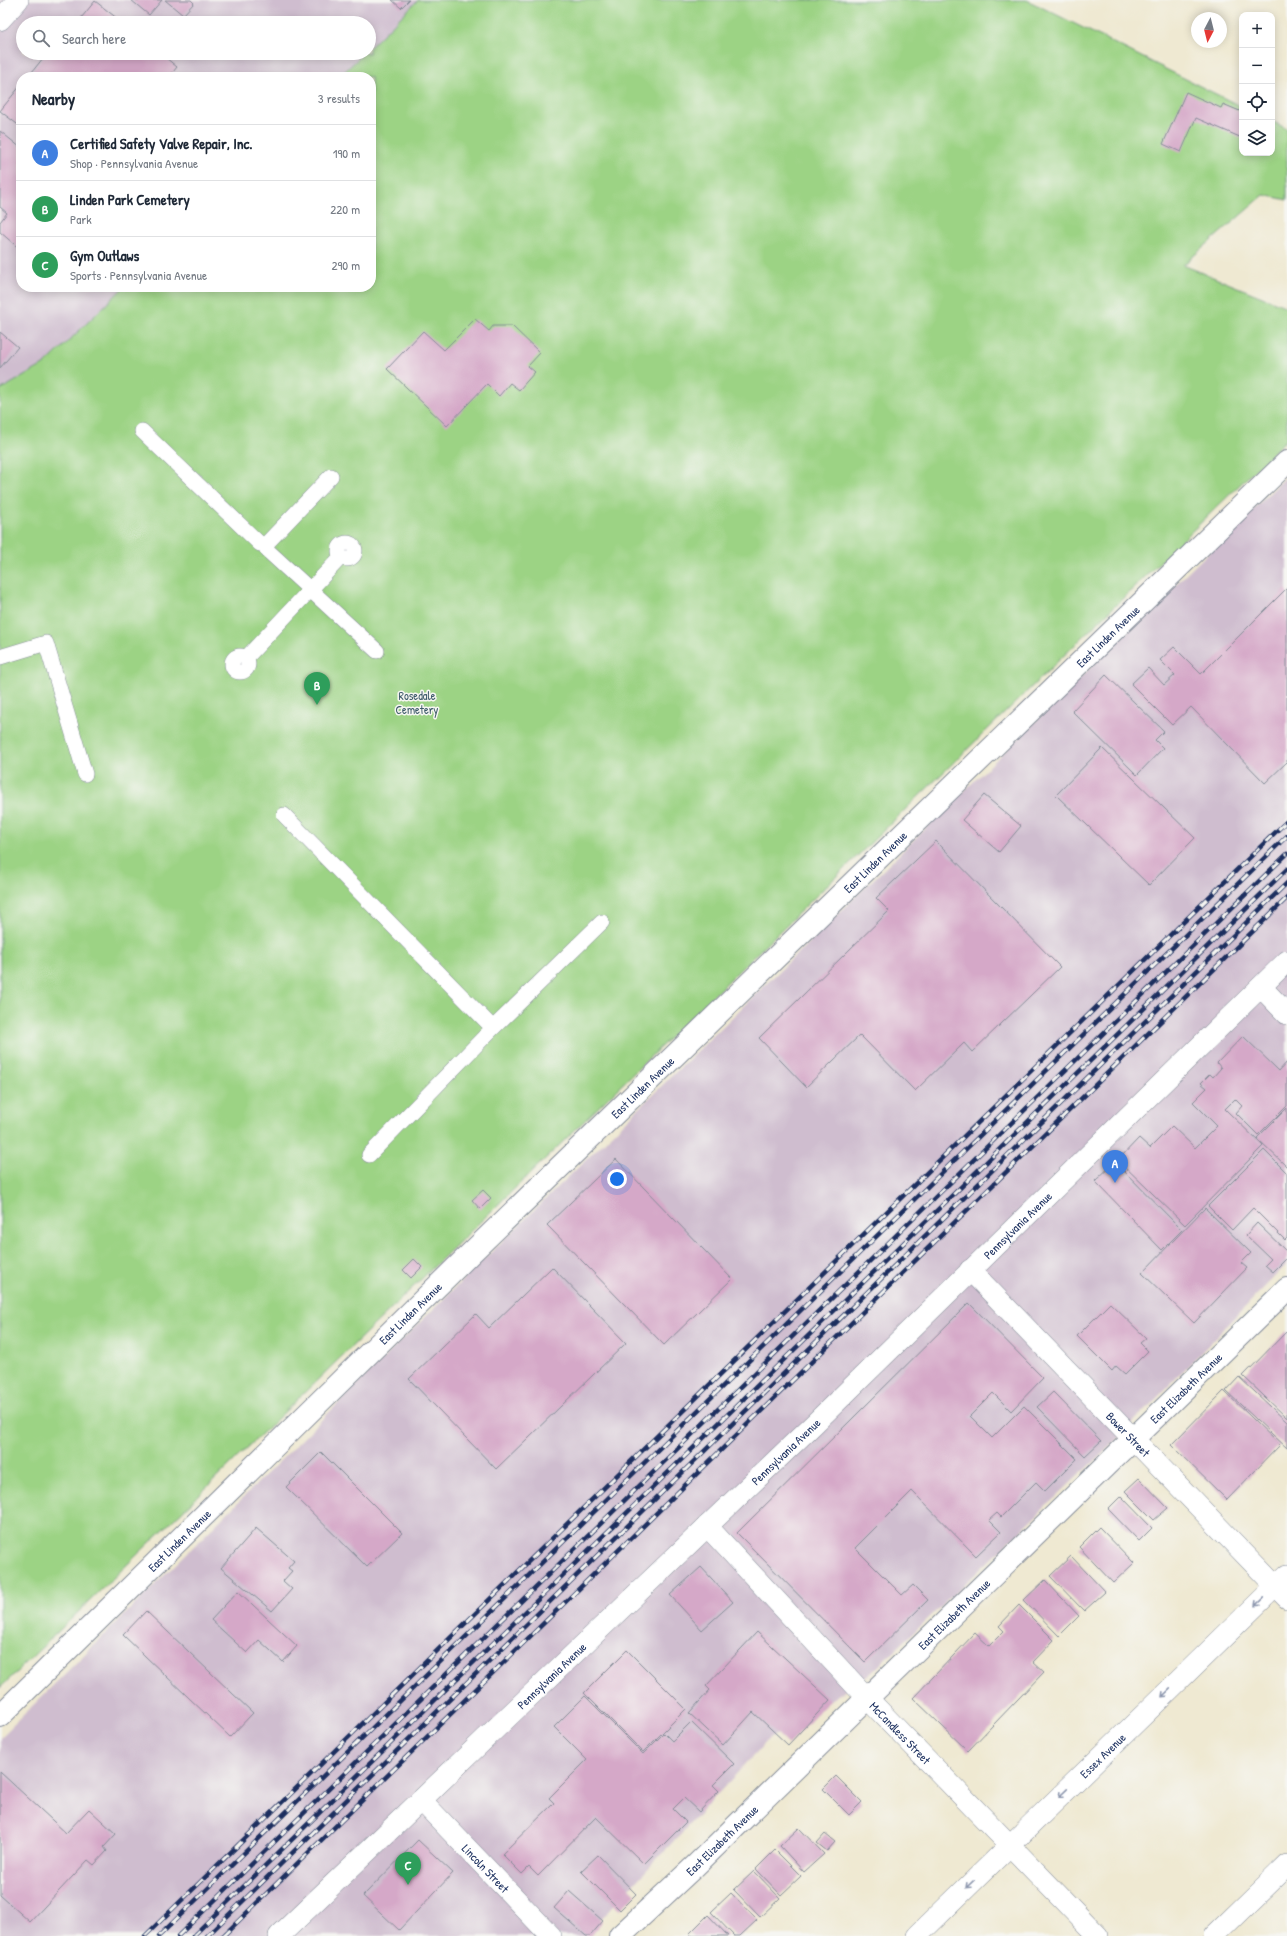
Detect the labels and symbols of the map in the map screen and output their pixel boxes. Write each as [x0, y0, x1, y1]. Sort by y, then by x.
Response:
north arrow [1191, 12, 1227, 48]
street label: East Linden Avenue [1072, 601, 1143, 671]
pin: B [304, 672, 330, 705]
park label: Rosedale Cemetery [396, 687, 438, 718]
street label: East Linden Avenue [839, 827, 911, 896]
street label: East Linden Avenue [607, 1052, 678, 1122]
pin: A [1102, 1150, 1128, 1183]
your location [607, 1169, 627, 1189]
street label: Pennsylvania Avenue [979, 1187, 1056, 1263]
street label: East Linden Avenue [375, 1278, 446, 1348]
street label: East Elizabeth Avenue [1146, 1348, 1226, 1427]
street label: Bower Street [1103, 1408, 1155, 1461]
street label: Pennsylvania Avenue [747, 1414, 824, 1489]
street label: East Linden Avenue [144, 1505, 214, 1575]
street label: East Elizabeth Avenue [914, 1574, 994, 1653]
one-way arrow [1254, 1597, 1264, 1607]
street label: Pennsylvania Avenue [513, 1638, 590, 1713]
one-way arrow [1161, 1688, 1171, 1698]
street label: McCandless Street [866, 1697, 935, 1768]
street label: Essex Avenue [1076, 1729, 1129, 1781]
one-way arrow [1058, 1789, 1068, 1798]
street label: East Elizabeth Avenue [682, 1801, 762, 1879]
street label: Lincoln Street [459, 1840, 514, 1897]
pin: C [395, 1852, 421, 1885]
one-way arrow [965, 1879, 975, 1889]

